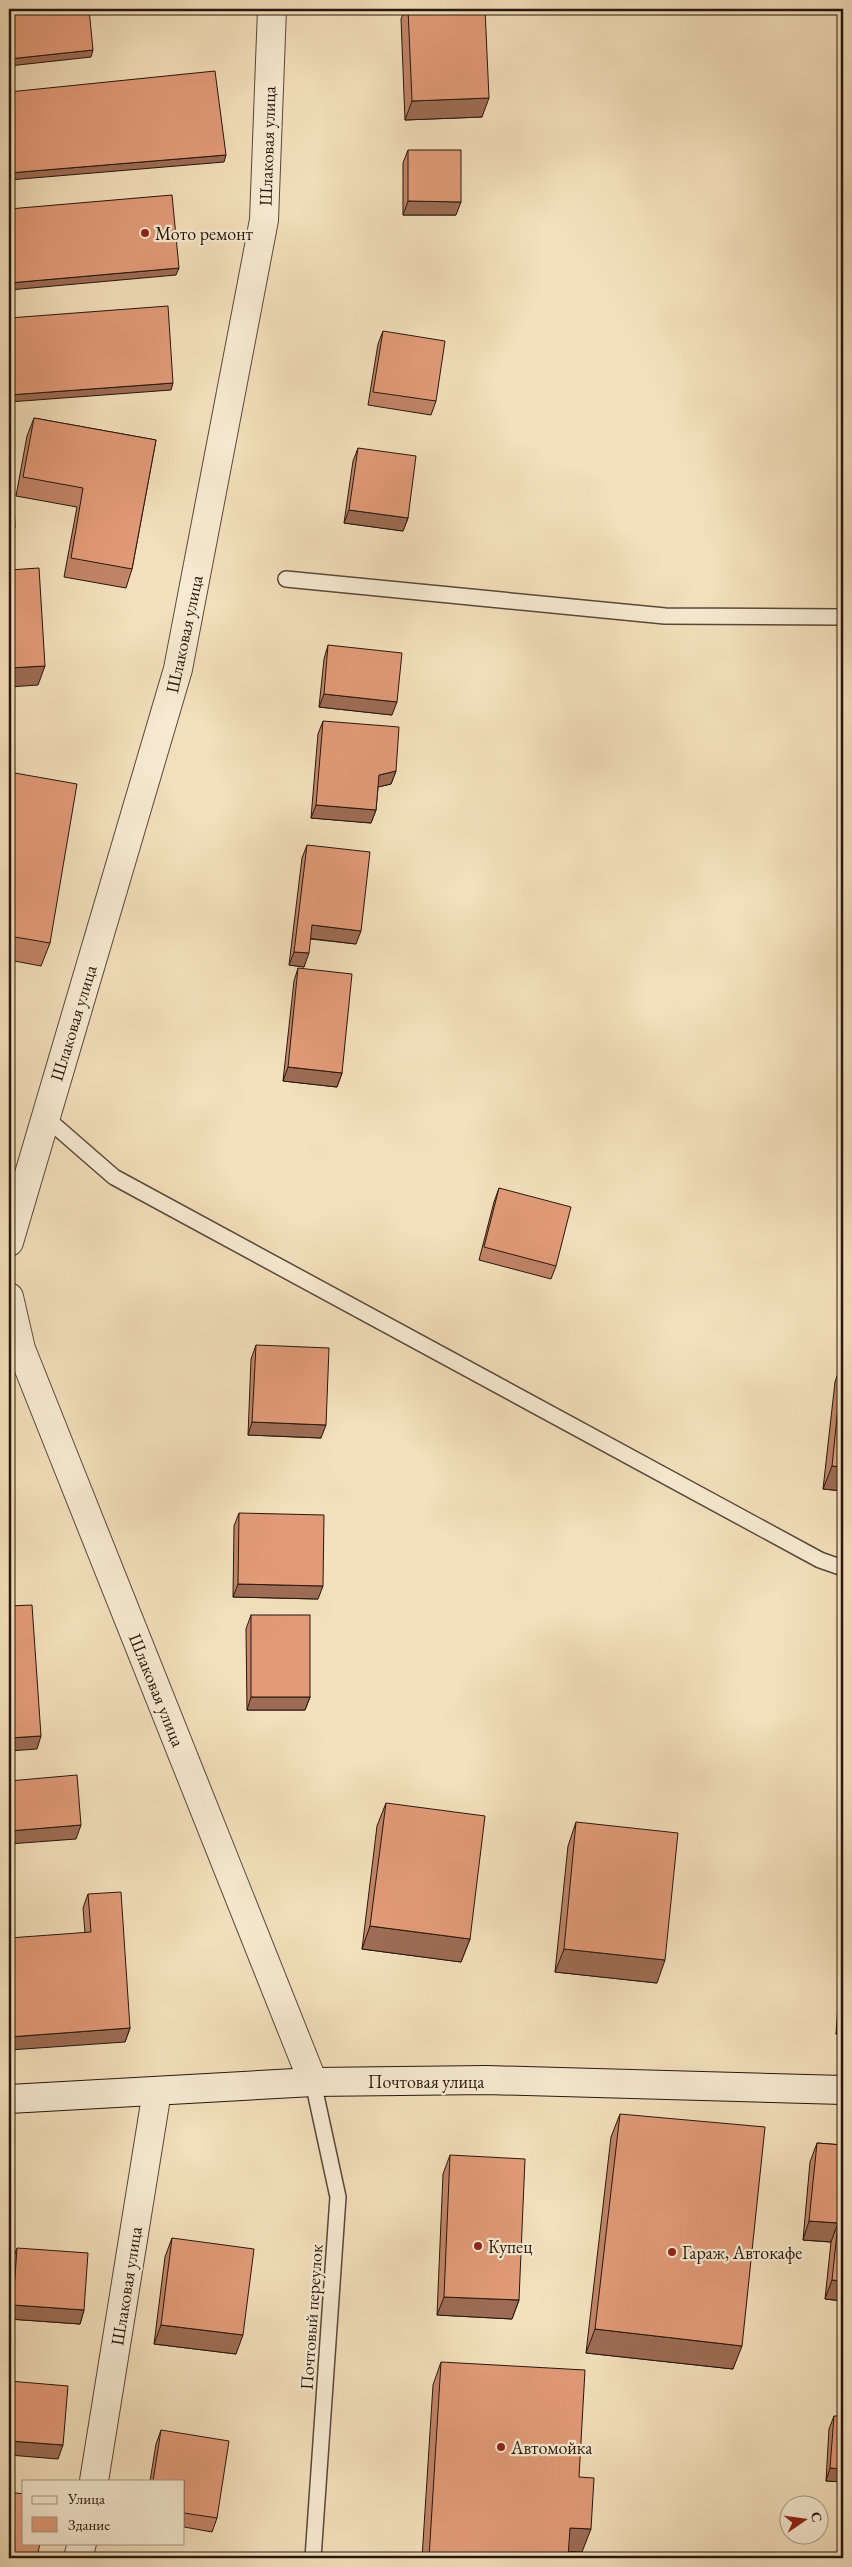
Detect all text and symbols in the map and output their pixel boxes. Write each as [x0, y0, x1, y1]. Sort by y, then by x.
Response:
street label: Шлаковая улица [253, 85, 281, 206]
place label: Мото ремонт [155, 222, 254, 245]
marker: Мото ремонт [139, 227, 151, 239]
street label: Шлаковая улица [160, 572, 208, 695]
street label: Шлаковая улица [44, 961, 102, 1084]
street label: Шлаковая улица [124, 1630, 190, 1751]
street label: Почтовая улица [368, 2070, 485, 2093]
street label: Шлаковая улица [105, 2224, 147, 2347]
place label: Купец [488, 2235, 533, 2258]
marker: Купец [472, 2240, 484, 2252]
place label: Гараж, Автокафе [682, 2241, 802, 2264]
street label: Почтовый переулок [294, 2243, 328, 2391]
marker: Гараж, Автокафе [666, 2246, 678, 2258]
place label: Автомойка [510, 2436, 593, 2459]
marker: Автомойка [495, 2441, 507, 2453]
legend [22, 2480, 185, 2544]
text: Улица [67, 2489, 105, 2508]
north arrow [780, 2494, 830, 2544]
text: С [807, 2510, 827, 2524]
text: Здание [68, 2515, 110, 2534]

